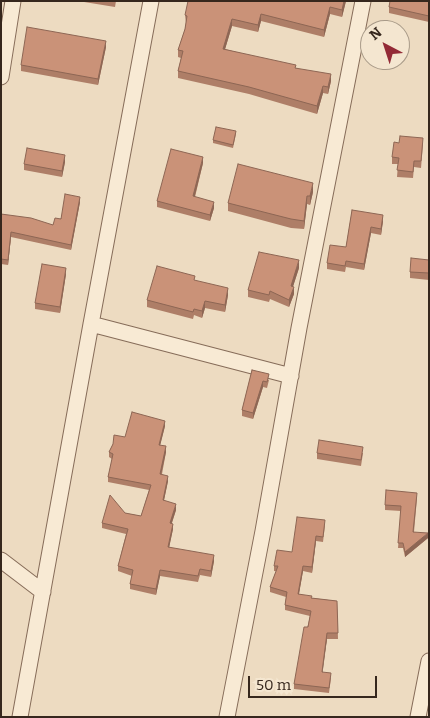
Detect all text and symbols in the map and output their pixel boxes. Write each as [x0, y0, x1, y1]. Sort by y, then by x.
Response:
north arrow [360, 20, 410, 70]
text: N [366, 24, 385, 44]
scale bar [250, 666, 379, 698]
text: 50 m [256, 676, 291, 694]

